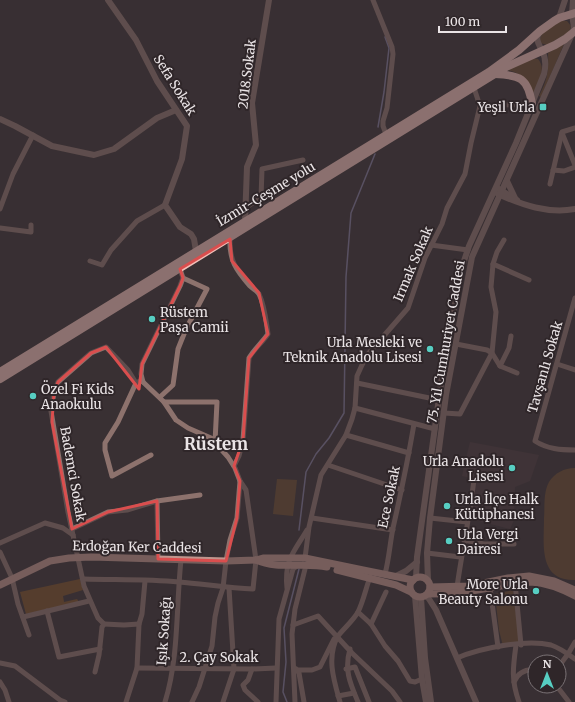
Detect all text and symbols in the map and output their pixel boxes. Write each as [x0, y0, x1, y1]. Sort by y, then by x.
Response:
scale bar [439, 8, 506, 34]
text: 100 m [445, 14, 480, 29]
street label: 2018.Sokak [234, 37, 260, 110]
street label: Sefa Sokak [150, 51, 201, 119]
place label: Yeşil Urla [476, 99, 535, 116]
marker: Yeşil Urla [538, 102, 548, 112]
street label: İzmir-Çeşme yolu [214, 158, 318, 230]
street label: Irmak Sokak [389, 223, 437, 304]
street label: 75. Yıl Cumhuriyet Caddesi [423, 259, 469, 425]
place label: Rüstem Paşa Camii [160, 304, 229, 336]
marker: Rüstem Paşa Camii [147, 314, 157, 324]
street label: Tavşanlı Sokak [524, 318, 566, 415]
place label: Urla Mesleki ve Teknik Anadolu Lisesi [283, 334, 422, 366]
marker: Urla Mesleki ve Teknik Anadolu Lisesi [425, 344, 435, 354]
place label: Özel Fi Kids Anaokulu [40, 380, 114, 413]
marker: Özel Fi Kids Anaokulu [28, 391, 38, 401]
street label: Bademci Sokak [56, 425, 90, 524]
district label: Rüstem [184, 433, 248, 455]
place label: Urla Anadolu Lisesi [423, 453, 504, 485]
street label: Ece Sokak [374, 463, 404, 530]
marker: Urla Anadolu Lisesi [507, 463, 517, 473]
place label: Urla İlçe Halk Kütüphanesi [455, 491, 540, 523]
marker: Urla İlçe Halk Kütüphanesi [442, 501, 452, 511]
place label: Urla Vergi Dairesi [457, 526, 518, 558]
marker: Urla Vergi Dairesi [444, 536, 454, 546]
street label: Erdoğan Ker Caddesi [72, 537, 202, 557]
place label: More Urla Beauty Salonu [438, 576, 528, 608]
marker: More Urla Beauty Salonu [531, 586, 541, 596]
street label: Işık Sokağı [153, 596, 175, 666]
street label: 2. Çay Sokak [180, 649, 259, 666]
north arrow [527, 654, 567, 694]
text: N [543, 657, 552, 671]

